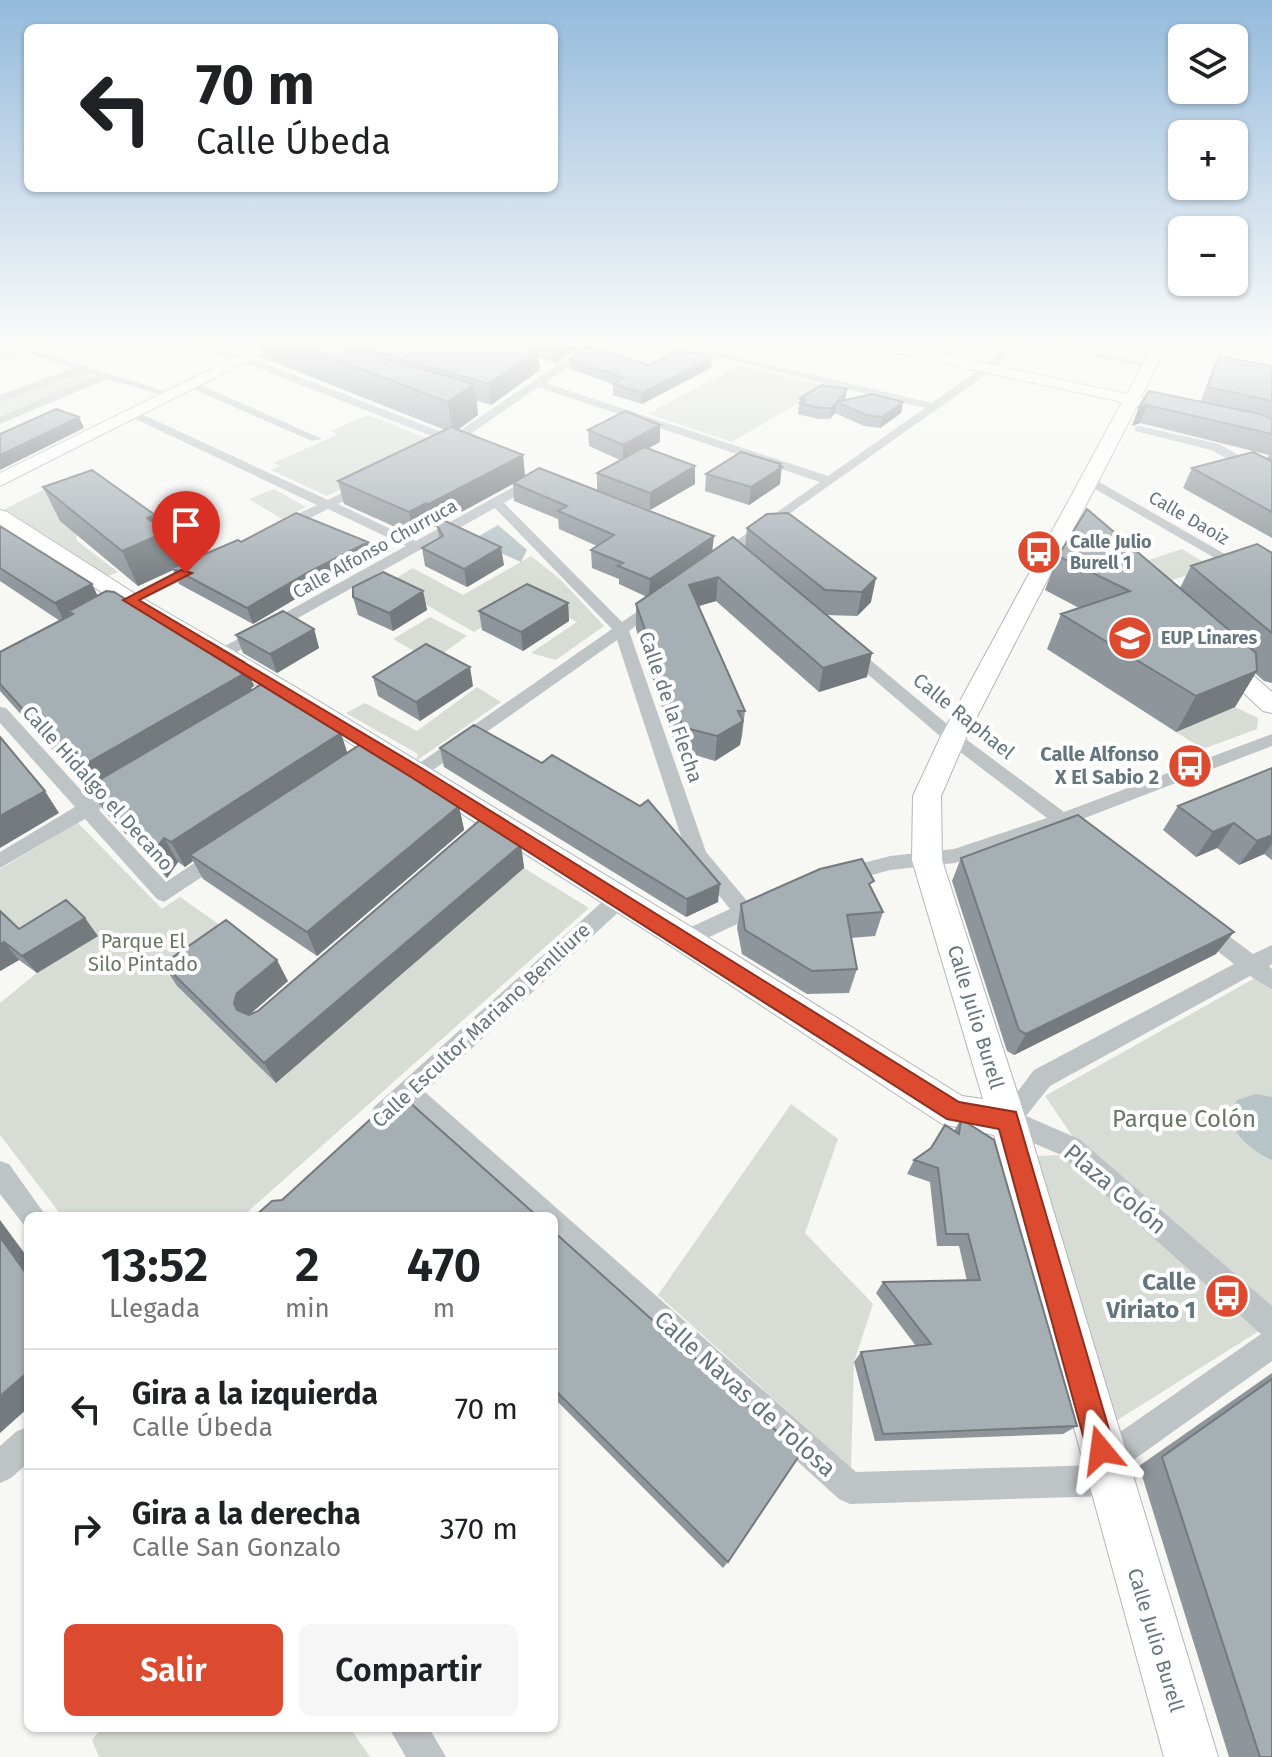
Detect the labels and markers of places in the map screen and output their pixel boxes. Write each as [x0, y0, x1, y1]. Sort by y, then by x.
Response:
pin [152, 491, 220, 573]
bus stop icon: Calle Julio Burell 1 [1015, 528, 1063, 576]
place label: Calle Julio Burell 1 [1070, 531, 1152, 574]
school or university icon: EUP Linares [1106, 614, 1154, 662]
place label: EUP Linares [1161, 627, 1257, 649]
place label: Calle Alfonso X El Sabio 2 [1040, 742, 1159, 789]
bus stop icon: Calle Alfonso X El Sabio 2 [1166, 742, 1214, 790]
place label: Calle Viriato 1 [1105, 1268, 1196, 1324]
bus stop icon: Calle Viriato 1 [1203, 1272, 1251, 1320]

